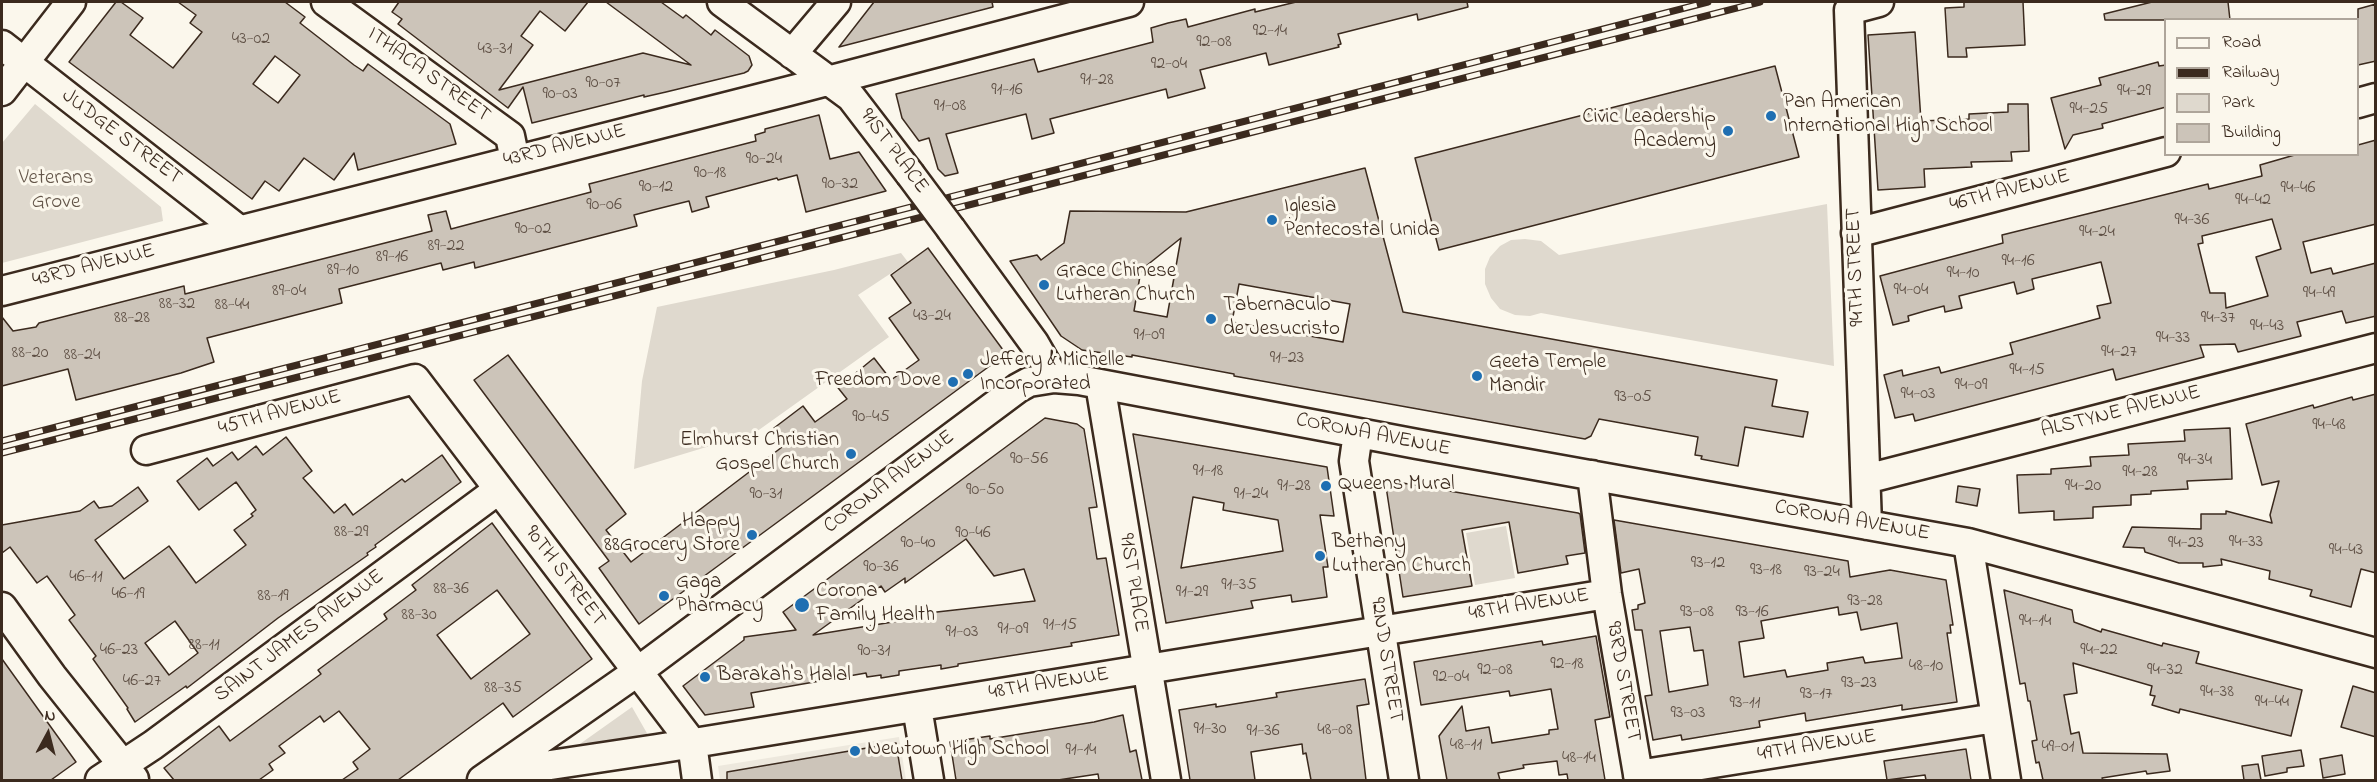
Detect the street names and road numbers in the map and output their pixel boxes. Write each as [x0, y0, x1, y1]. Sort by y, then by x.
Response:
street label: ITHACA STREET [361, 23, 495, 129]
street label: JUDGE STREET [56, 84, 186, 192]
street label: 91ST PLACE [853, 105, 933, 199]
street label: 43RD AVENUE [501, 120, 629, 174]
street label: 46TH AVENUE [1947, 165, 2073, 219]
street label: 94TH STREET [1842, 207, 1872, 327]
street label: 43RD AVENUE [30, 240, 158, 294]
street label: ALSTYNE AVENUE [2039, 381, 2203, 445]
street label: 45TH AVENUE [216, 386, 344, 442]
street label: CORONA AVENUE [1293, 409, 1453, 463]
street label: CORONA AVENUE [820, 426, 960, 540]
street label: CORONA AVENUE [1772, 496, 1932, 548]
street label: 90TH STREET [518, 522, 610, 632]
street label: 91ST PLACE [1112, 532, 1152, 634]
street label: SAINT JAMES AVENUE [210, 565, 390, 709]
street label: 48TH AVENUE [1467, 584, 1591, 628]
street label: 92ND STREET [1363, 596, 1407, 724]
street label: 93RD STREET [1599, 620, 1645, 744]
street label: 48TH AVENUE [987, 663, 1111, 707]
street label: 49TH AVENUE [1756, 725, 1878, 769]

